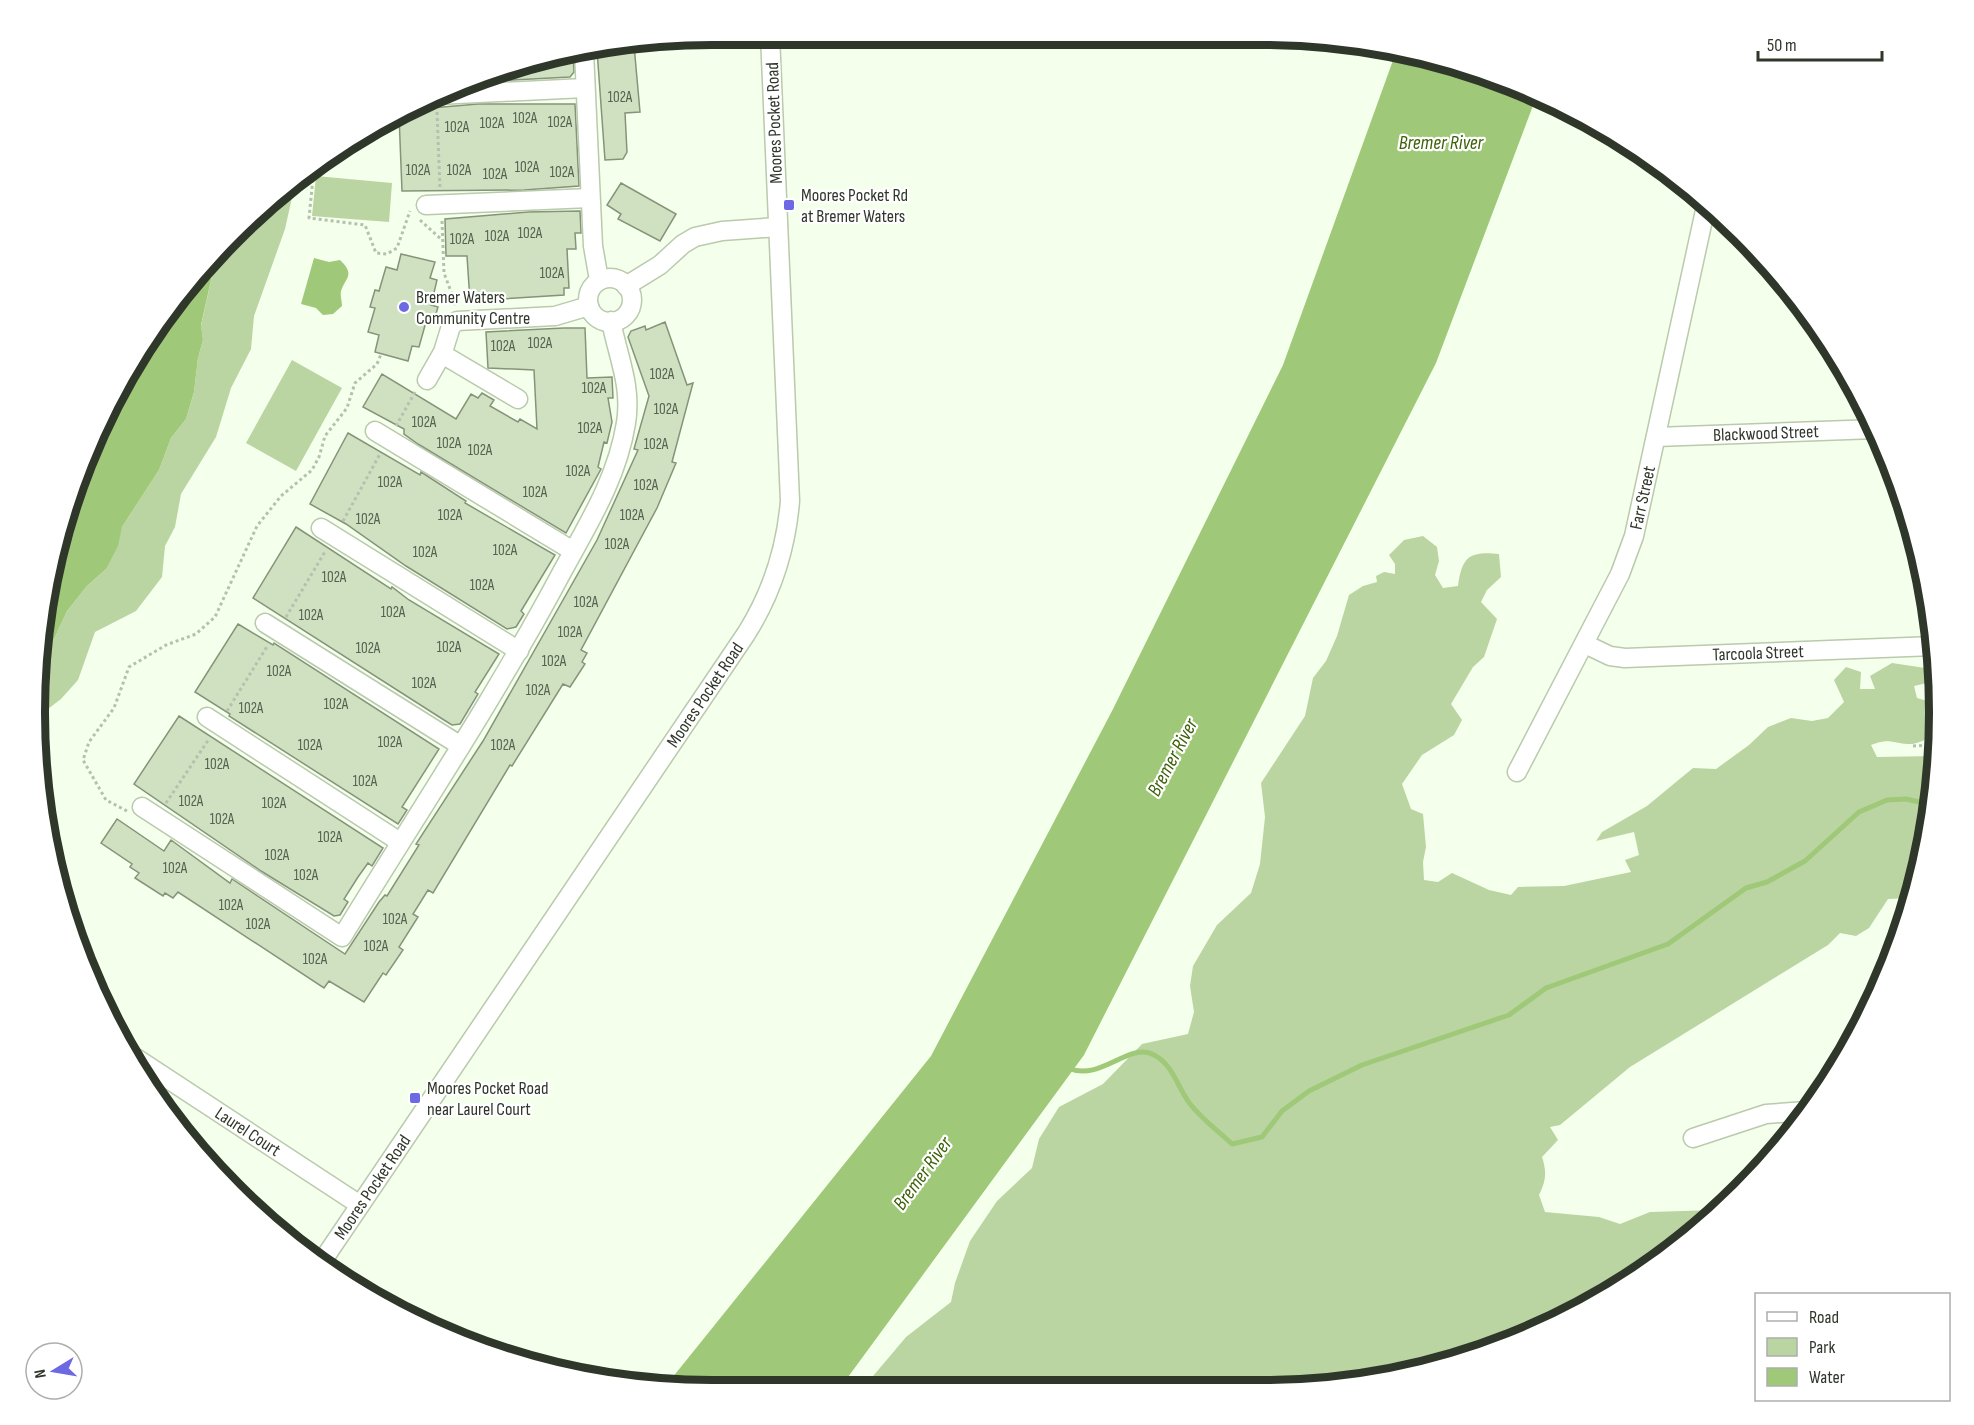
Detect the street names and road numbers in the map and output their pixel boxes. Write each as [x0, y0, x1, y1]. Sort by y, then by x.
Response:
street label: Moores Pocket Road [762, 62, 787, 184]
street label: Blackwood Street [1713, 421, 1820, 446]
street label: Farr Street [1626, 463, 1660, 532]
street label: Moores Pocket Road [663, 639, 748, 751]
street label: Tarcoola Street [1712, 641, 1805, 666]
street label: Laurel Court [211, 1103, 285, 1161]
street label: Moores Pocket Road [330, 1131, 415, 1244]

